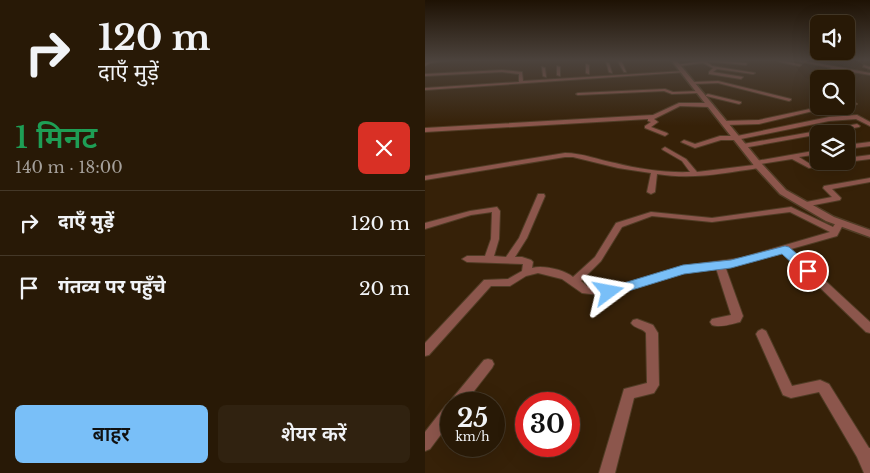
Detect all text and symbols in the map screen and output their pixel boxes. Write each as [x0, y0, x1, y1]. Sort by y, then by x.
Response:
map controls [810, 15, 855, 170]
button: sound [810, 15, 855, 60]
text: 120 m [98, 16, 211, 59]
icon: right [15, 20, 80, 85]
text: दाएँ मुड़ें [98, 59, 159, 86]
button: search [810, 70, 855, 115]
text: 1 मिनट [15, 119, 97, 156]
button: close [358, 122, 410, 174]
button: layers [810, 125, 855, 170]
text: 140 m · 18:00 [15, 157, 123, 177]
icon: right [15, 209, 43, 237]
text: दाएँ मुड़ें [58, 210, 114, 233]
text: 120 m [350, 212, 410, 235]
pin [787, 250, 829, 292]
icon: arrive [794, 257, 822, 285]
position arrow [582, 265, 634, 317]
icon: arrive [15, 274, 43, 302]
text: गंतव्य पर पहुँचे [58, 275, 166, 298]
text: 20 m [359, 277, 410, 300]
speed limit sign: 30 [515, 392, 580, 457]
text: 25 [457, 403, 488, 434]
button: बाहर [15, 405, 208, 463]
button: शेयर करें [218, 405, 410, 463]
text: km/h [455, 429, 490, 444]

